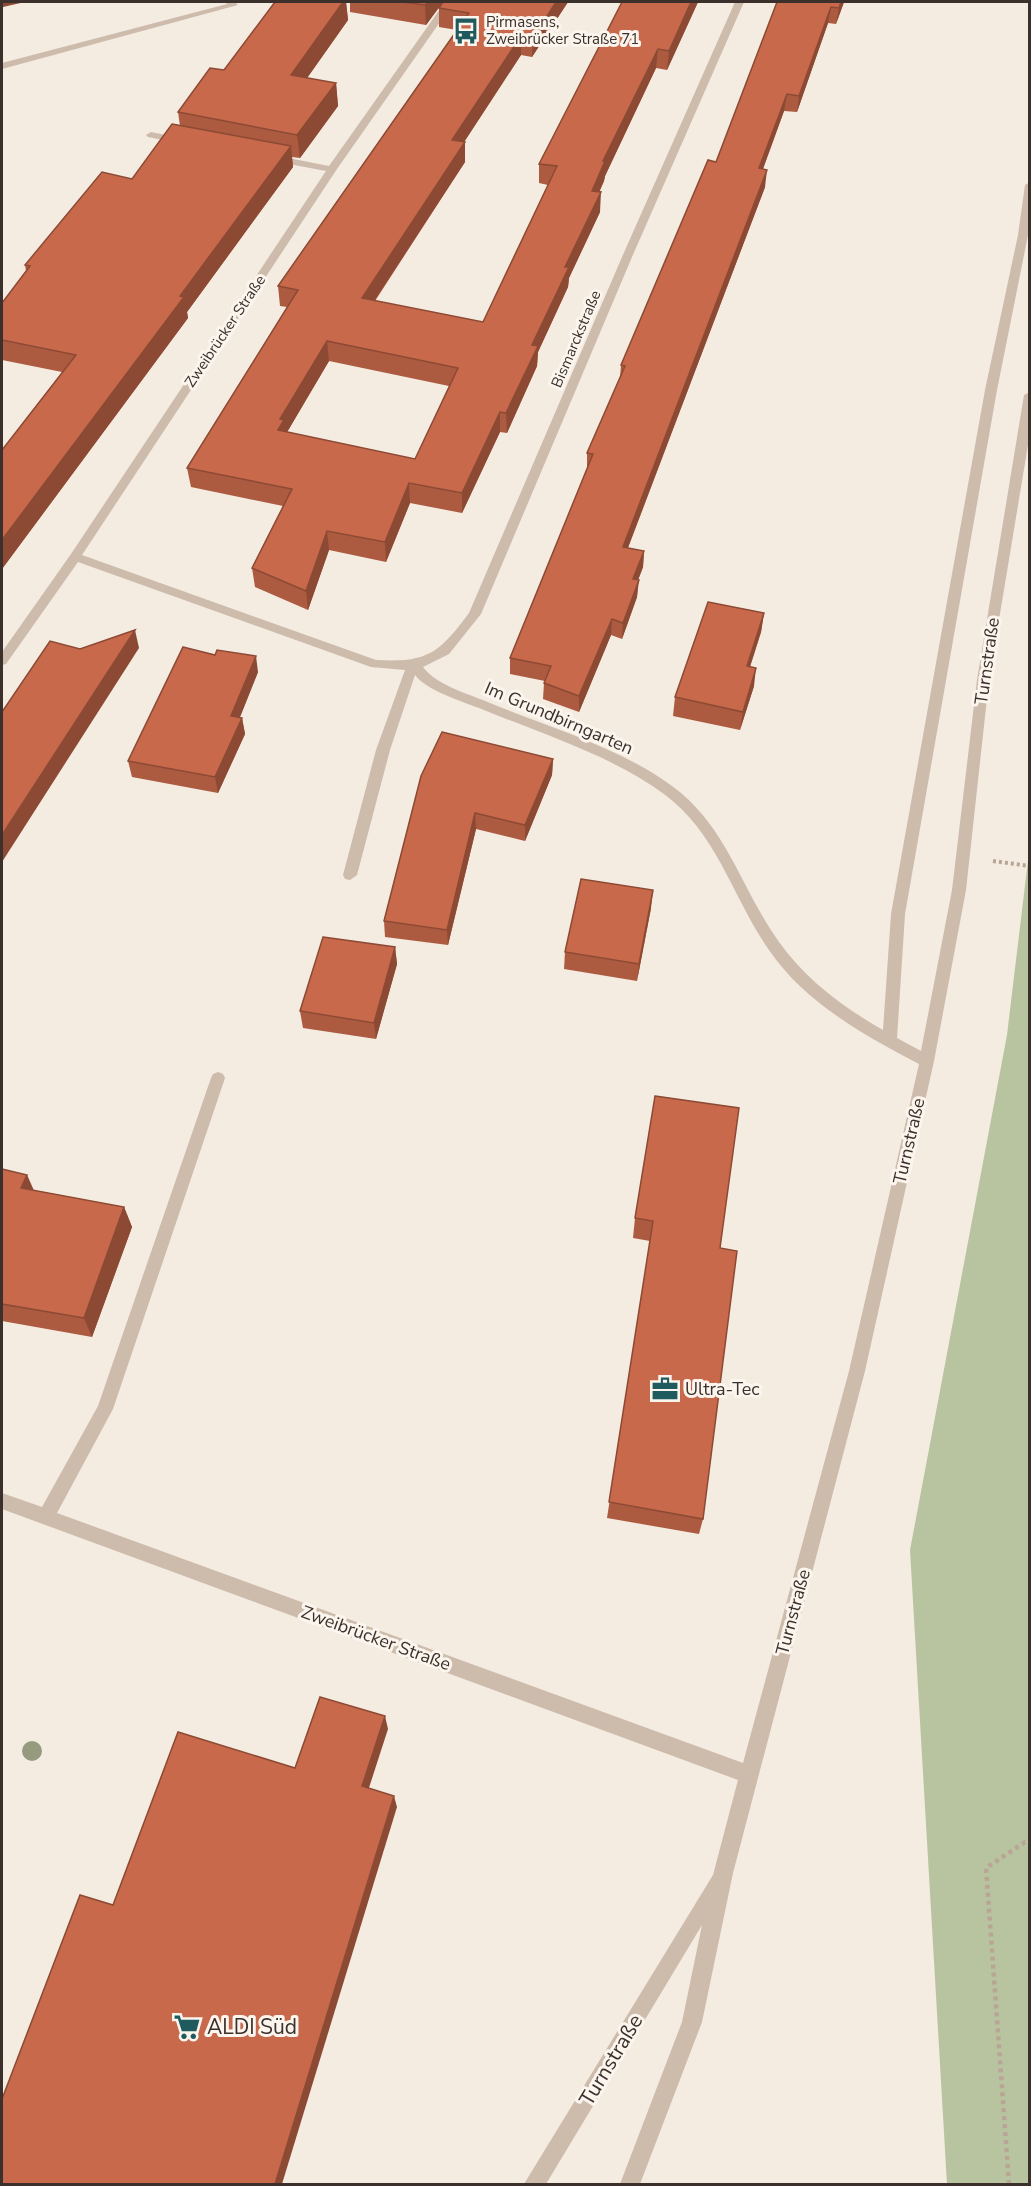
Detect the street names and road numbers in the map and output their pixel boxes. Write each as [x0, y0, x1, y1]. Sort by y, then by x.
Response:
street label: Zweibrücker Straße [180, 271, 270, 391]
street label: Bismarckstraße [546, 287, 606, 391]
street label: Turnstraße [969, 616, 1005, 706]
street label: Im Grundbirngarten [481, 676, 637, 760]
street label: Turnstraße [887, 1096, 931, 1186]
street label: Turnstraße [770, 1567, 816, 1657]
street label: Zweibrücker Straße [298, 1600, 454, 1676]
street label: Turnstraße [573, 2009, 649, 2111]

